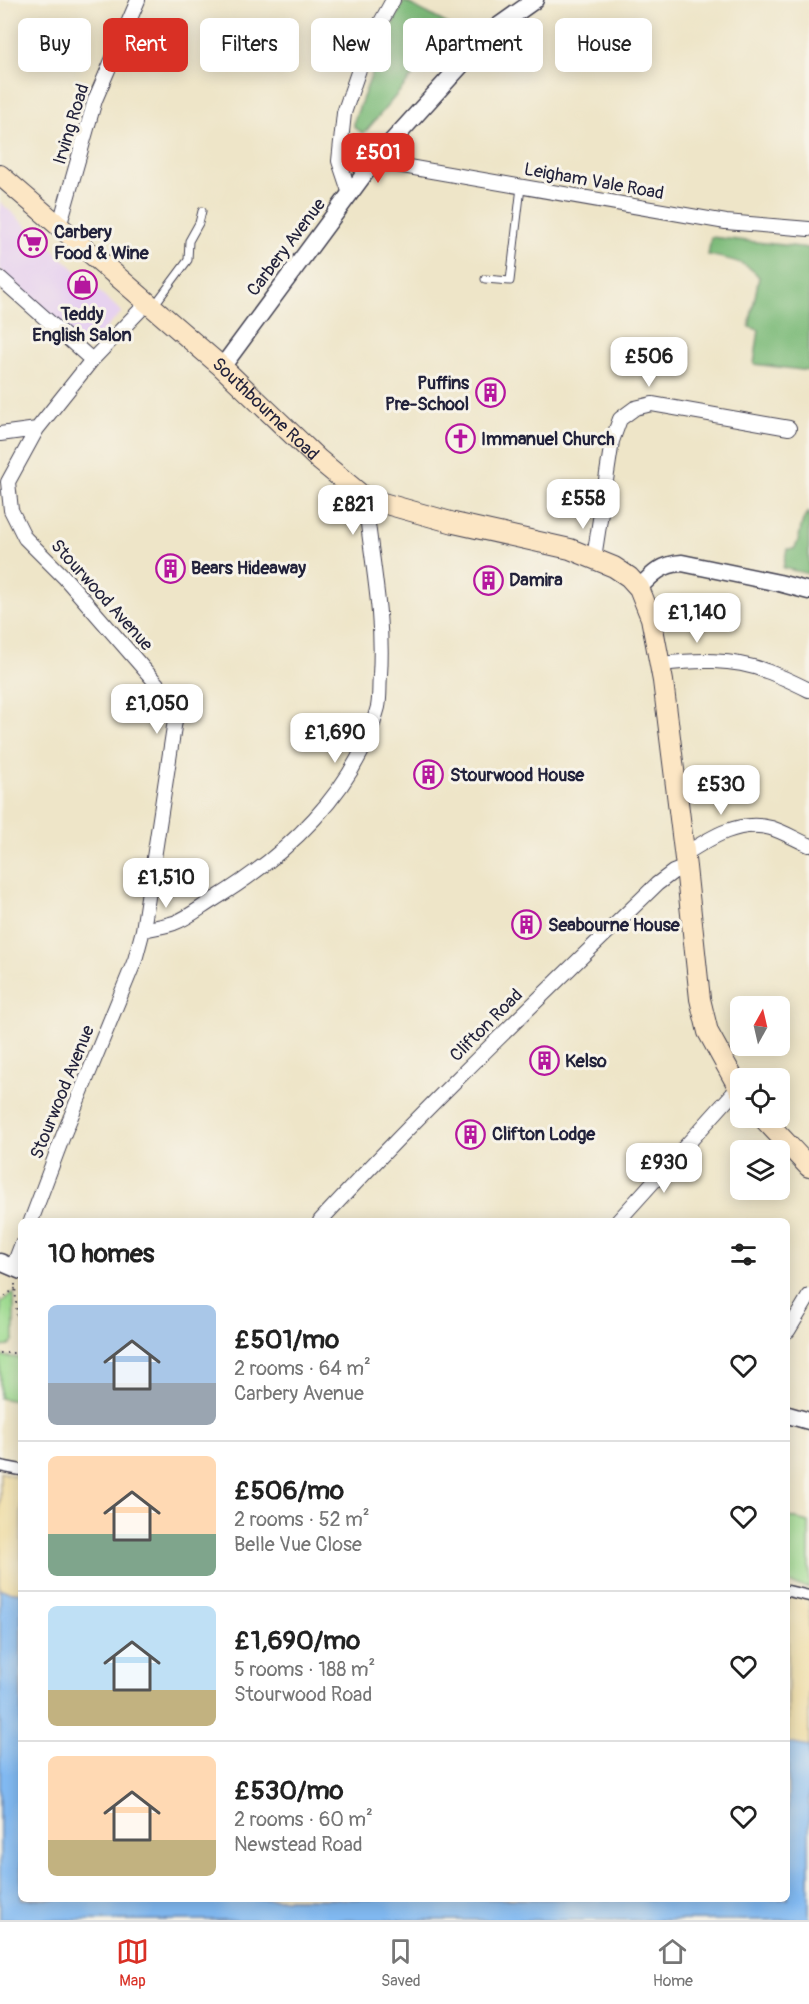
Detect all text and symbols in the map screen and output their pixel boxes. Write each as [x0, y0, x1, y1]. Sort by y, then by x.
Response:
chip: Buy [18, 18, 91, 72]
chip: Rent [103, 18, 188, 72]
chip: Filters [200, 18, 299, 72]
chip: New [311, 18, 391, 72]
chip: Apartment [403, 18, 543, 72]
chip: House [555, 18, 652, 72]
street label: Irving Road [48, 81, 95, 167]
pin: £501 [342, 133, 414, 184]
text: £501 [355, 140, 401, 165]
street label: Leigham Vale Road [522, 158, 666, 205]
street label: Carbery Avenue [242, 194, 331, 301]
place label: Carbery Food & Wine [54, 221, 150, 265]
supermarket icon: Carbery Food & Wine [17, 226, 49, 258]
shop icon: Teddy English Salon [66, 269, 98, 301]
place label: Teddy English Salon [32, 303, 132, 347]
pin: £506 [613, 337, 685, 388]
text: £506 [625, 344, 674, 369]
street label: Southbourne Road [207, 353, 324, 466]
place label: Puffins Pre-School [385, 372, 470, 416]
building icon: Puffins Pre-School [474, 377, 506, 409]
church icon: Immanuel Church [444, 423, 476, 455]
place label: Immanuel Church [481, 428, 615, 451]
pin: £558 [547, 479, 619, 530]
pin: £821 [317, 485, 389, 536]
text: £558 [561, 486, 605, 511]
text: £821 [332, 492, 374, 517]
street label: Stourwood Avenue [45, 535, 158, 656]
building icon: Bears Hideaway [154, 552, 186, 584]
place label: Bears Hideaway [191, 557, 306, 580]
building icon: Damira [472, 564, 504, 596]
place label: Damira [509, 569, 563, 592]
pin: £1,140 [648, 593, 746, 644]
text: £1,140 [668, 600, 726, 625]
pin: £1,050 [108, 684, 206, 735]
text: £1,050 [125, 691, 189, 716]
pin: £1,690 [286, 713, 384, 764]
text: £1,690 [304, 720, 366, 745]
building icon: Stourwood House [413, 759, 445, 791]
place label: Stourwood House [450, 764, 585, 787]
pin: £530 [685, 765, 757, 816]
text: £530 [697, 772, 745, 797]
pin: £1,510 [117, 858, 215, 909]
text: £1,510 [137, 865, 195, 890]
building icon: Seabourne House [511, 909, 543, 941]
place label: Seabourne House [548, 914, 681, 937]
street label: Clifton Road [445, 984, 528, 1067]
north arrow [730, 996, 790, 1056]
map controls [730, 996, 790, 1200]
street label: Stourwood Avenue [25, 1022, 100, 1163]
building icon: Kelso [528, 1045, 560, 1077]
place label: Kelso [565, 1050, 607, 1073]
button: locate [730, 1068, 790, 1128]
building icon: Clifton Lodge [455, 1118, 487, 1150]
place label: Clifton Lodge [492, 1123, 596, 1146]
button: layers [730, 1140, 790, 1200]
pin: £930 [628, 1143, 700, 1194]
text: £930 [640, 1150, 688, 1175]
text: 10 homes [48, 1238, 154, 1270]
icon: filters [727, 1238, 760, 1271]
text: £501/mo [234, 1324, 339, 1356]
icon: home [96, 1329, 168, 1401]
icon: heart [727, 1349, 760, 1382]
text: 2 rooms · 64 m² [234, 1356, 371, 1381]
text: Carbery Avenue [234, 1381, 364, 1406]
text: £506/mo [234, 1475, 344, 1507]
icon: home [96, 1480, 168, 1552]
icon: heart [727, 1500, 760, 1533]
text: 2 rooms · 52 m² [234, 1507, 370, 1532]
text: Belle Vue Close [234, 1532, 362, 1557]
text: £1,690/mo [234, 1625, 360, 1657]
icon: home [96, 1630, 168, 1702]
icon: heart [727, 1650, 760, 1683]
text: 5 rooms · 188 m² [234, 1657, 375, 1682]
text: Stourwood Road [234, 1682, 372, 1707]
text: £530/mo [234, 1775, 343, 1807]
icon: home [96, 1780, 168, 1852]
icon: heart [727, 1800, 760, 1833]
text: 2 rooms · 60 m² [234, 1807, 373, 1832]
text: Newstead Road [234, 1832, 363, 1857]
tab: Map [116, 1935, 149, 1991]
tab: Saved [381, 1935, 421, 1991]
tab: Home [653, 1935, 693, 1991]

